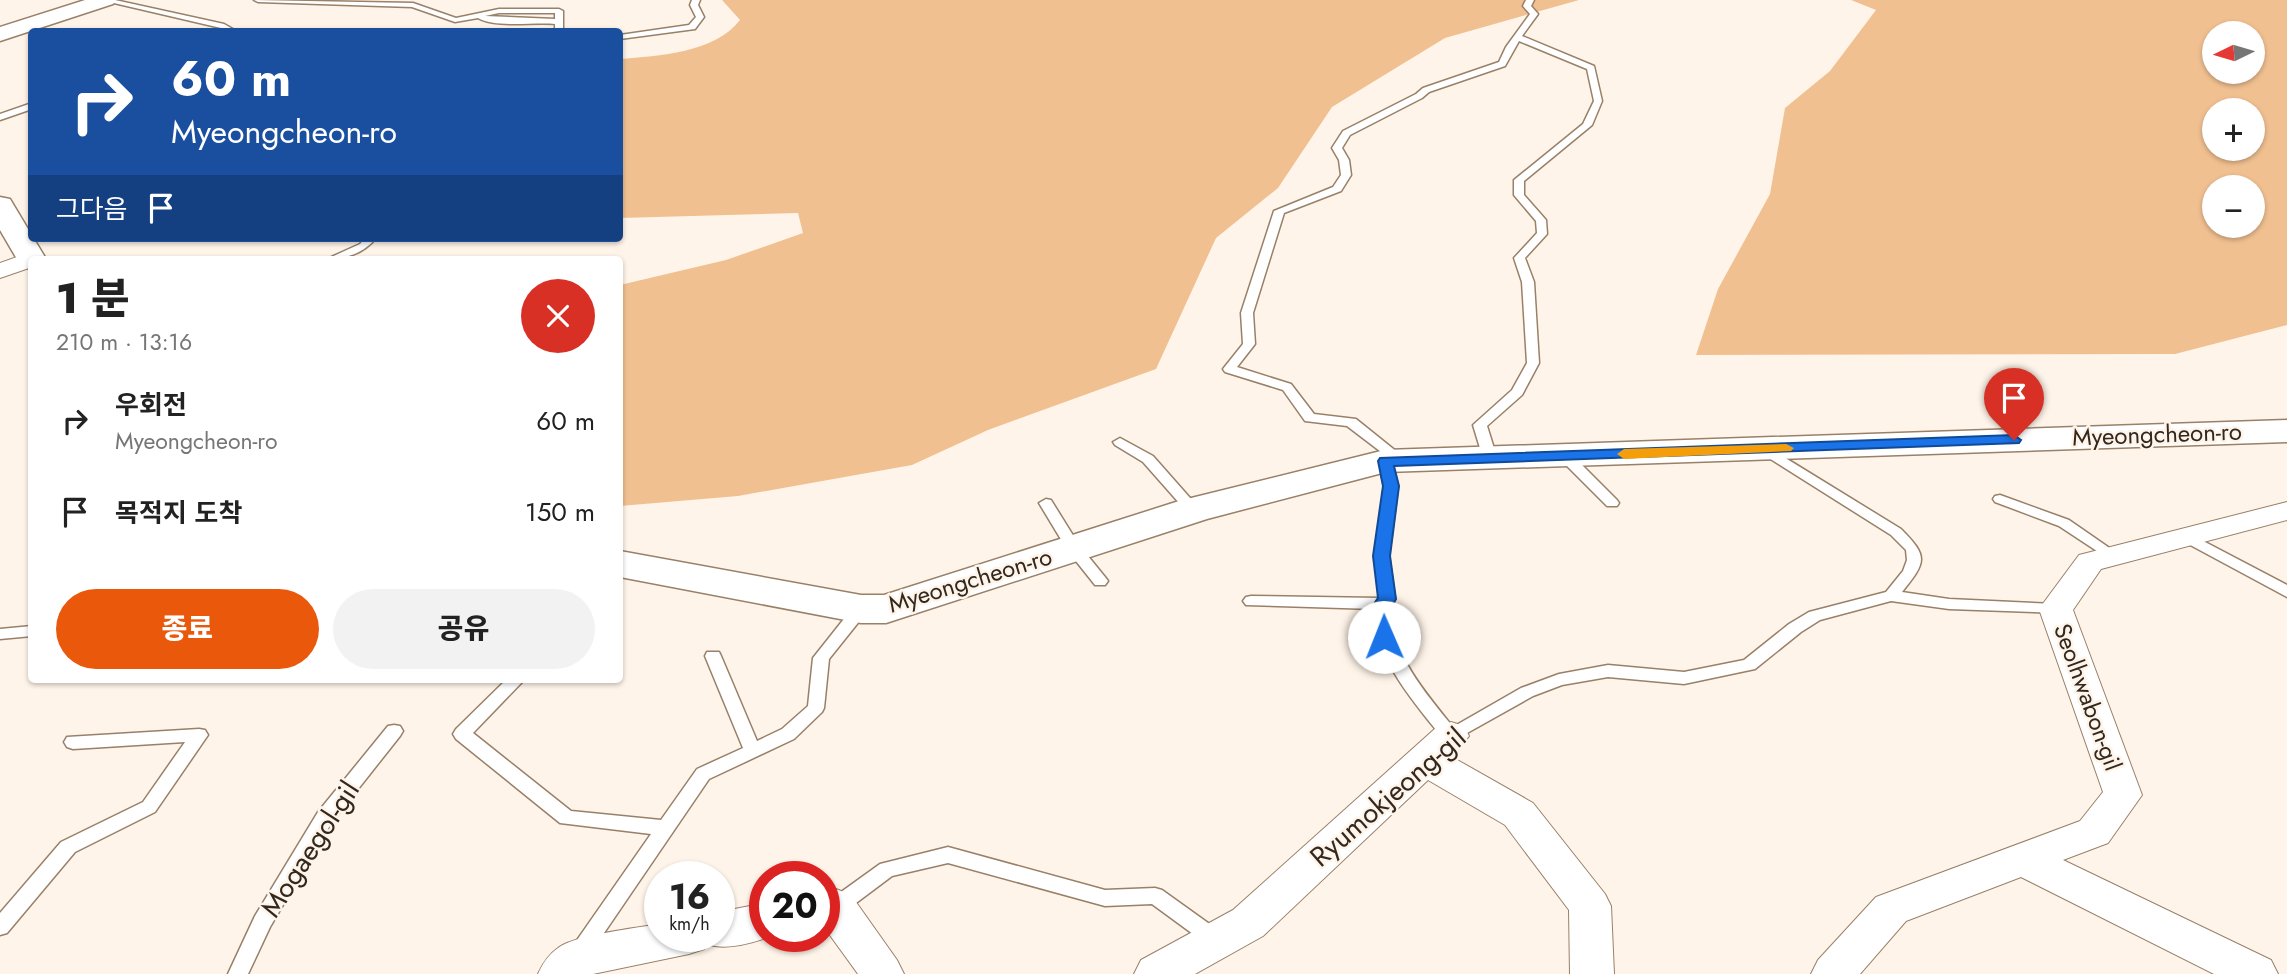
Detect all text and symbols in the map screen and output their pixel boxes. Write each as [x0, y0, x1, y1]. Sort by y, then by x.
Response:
north arrow [2202, 21, 2264, 84]
map controls [2202, 21, 2265, 238]
text: 60 m [171, 44, 291, 114]
icon: right [56, 56, 147, 147]
button: + [2202, 98, 2265, 161]
text: Myeongcheon-ro [171, 109, 397, 155]
button: − [2202, 175, 2265, 238]
icon: arrive [142, 189, 180, 227]
text: 그다음 [56, 190, 128, 228]
text: 1 분 [56, 268, 129, 329]
button: close [521, 279, 595, 353]
text: 210 m · 13:16 [56, 325, 192, 359]
pin [1984, 368, 2044, 440]
icon: arrive [1995, 379, 2033, 417]
text: 우회전 [115, 386, 187, 424]
icon: right [56, 402, 94, 440]
text: 60 m [536, 402, 595, 440]
street label: Myeongcheon-ro [2072, 414, 2242, 454]
text: Myeongcheon-ro [115, 424, 277, 458]
icon: arrive [56, 493, 94, 531]
text: 150 m [525, 493, 595, 531]
text: 목적지 도착 [115, 494, 242, 532]
street label: Myeongcheon-ro [884, 538, 1056, 622]
button: 종료 [56, 589, 319, 669]
button: 공유 [333, 589, 595, 669]
position arrow [1347, 600, 1421, 674]
street label: Seolhwabon-gil [2045, 618, 2131, 776]
street label: Ryumokjeong-gil [1301, 718, 1475, 876]
street label: Mogaegol-gil [251, 773, 369, 925]
speed limit sign: 20 [749, 861, 840, 952]
text: 16 [669, 872, 710, 922]
text: km/h [669, 911, 710, 937]

